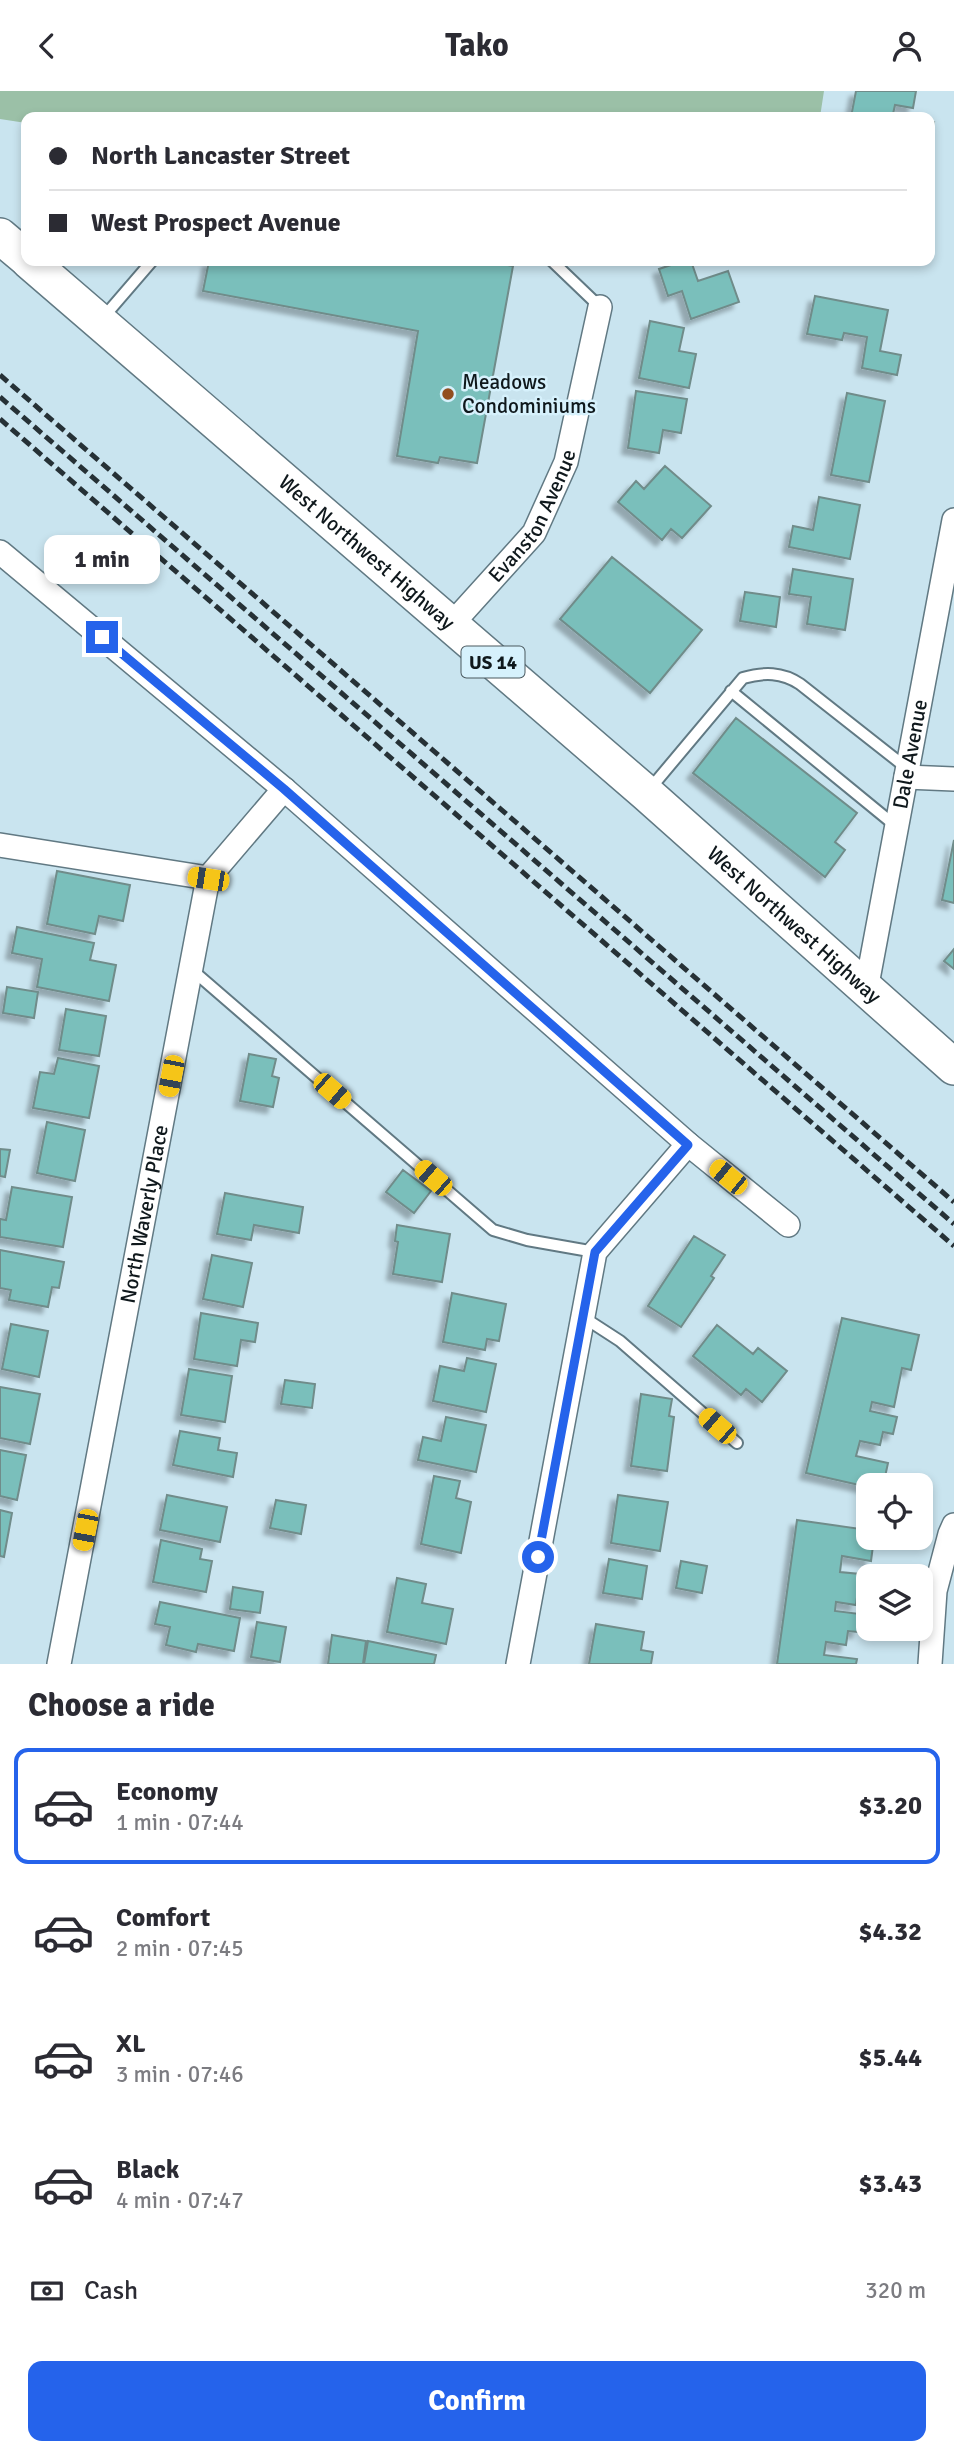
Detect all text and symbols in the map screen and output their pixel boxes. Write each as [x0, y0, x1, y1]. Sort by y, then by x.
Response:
text: Tako [445, 26, 509, 65]
icon: back [28, 27, 66, 65]
icon: person [888, 27, 926, 65]
text: North Lancaster Street [91, 140, 350, 172]
text: West Prospect Avenue [91, 207, 341, 239]
place label: Meadows Condominiums [462, 369, 596, 419]
marker: Meadows Condominiums [440, 386, 456, 402]
street label: Evanston Avenue [483, 447, 581, 588]
street label: West Northwest Highway [273, 469, 460, 635]
callout: 1 min [44, 535, 160, 585]
text: 1 min [74, 545, 130, 574]
route end [86, 621, 118, 653]
road number: US 14 [462, 647, 524, 677]
street label: Dale Avenue [887, 697, 933, 811]
street label: West Northwest Highway [702, 841, 887, 1009]
car [186, 865, 231, 893]
car [157, 1053, 186, 1099]
car [310, 1069, 355, 1113]
street label: North Waverly Place [115, 1123, 174, 1305]
car [411, 1156, 456, 1200]
car [706, 1156, 751, 1198]
car [695, 1404, 740, 1448]
map controls [856, 1473, 933, 1641]
button: locate [856, 1473, 933, 1550]
car [71, 1507, 100, 1553]
route start [522, 1541, 554, 1573]
button: layers [856, 1564, 933, 1641]
text: Choose a ride [28, 1686, 215, 1725]
icon: car [32, 1775, 95, 1838]
text: Economy [116, 1776, 218, 1808]
text: $3.20 [858, 1790, 922, 1822]
text: 1 min · 07:44 [116, 1808, 244, 1837]
icon: car [32, 1901, 95, 1964]
text: Comfort [116, 1902, 210, 1934]
text: $4.32 [858, 1916, 922, 1948]
text: 2 min · 07:45 [116, 1934, 244, 1963]
icon: car [32, 2027, 95, 2090]
text: XL [116, 2028, 146, 2060]
text: $5.44 [858, 2042, 922, 2074]
text: 3 min · 07:46 [116, 2060, 244, 2089]
icon: car [32, 2153, 95, 2216]
text: Black [116, 2154, 179, 2186]
text: $3.43 [858, 2168, 922, 2200]
text: 4 min · 07:47 [116, 2186, 244, 2215]
icon: cash [28, 2272, 66, 2310]
text: Cash [84, 2275, 138, 2307]
text: 320 m [865, 2276, 926, 2305]
button: Confirm [28, 2361, 926, 2441]

